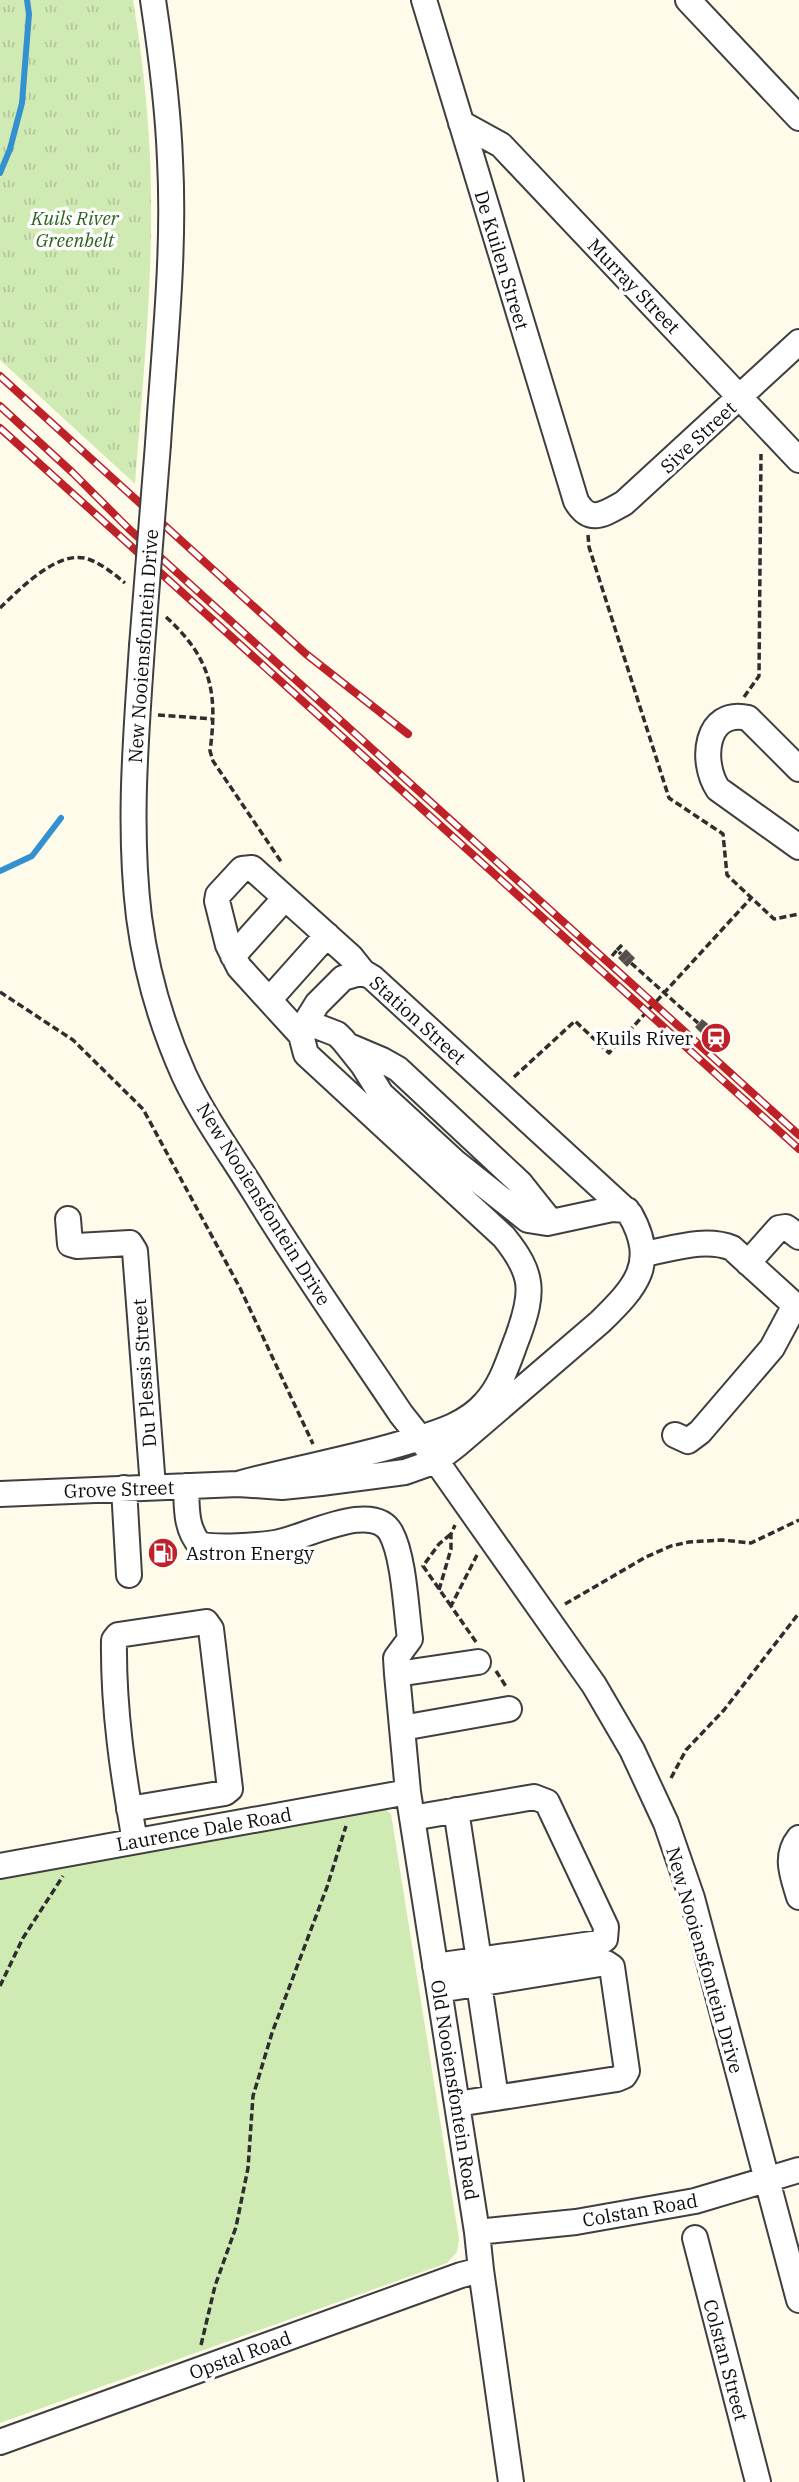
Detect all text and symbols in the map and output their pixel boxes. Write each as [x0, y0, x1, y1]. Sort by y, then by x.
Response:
street label: De Kuilen Street [469, 187, 535, 333]
park label: Kuils River Greenbelt [30, 206, 120, 252]
street label: Murray Street [583, 233, 686, 339]
street label: Sive Street [655, 396, 741, 478]
street label: New Nooiensfontein Drive [123, 528, 163, 764]
street label: Station Street [365, 970, 471, 1070]
station icon: Kuils River [699, 1021, 733, 1055]
place label: Kuils River [596, 1026, 694, 1050]
street label: New Nooiensfontein Drive [192, 1098, 336, 1310]
street label: Du Plessis Street [127, 1298, 161, 1448]
street label: Grove Street [63, 1475, 175, 1503]
fuel station icon: Astron Energy [146, 1536, 180, 1570]
place label: Astron Energy [186, 1541, 315, 1565]
street label: Laurence Dale Road [114, 1802, 294, 1856]
street label: New Nooiensfontein Drive [661, 1844, 749, 2076]
street label: Old Nooiensfontein Road [426, 1978, 484, 2202]
street label: Colstan Road [580, 2188, 700, 2232]
street label: Colstan Street [698, 2297, 754, 2424]
street label: Opstal Road [186, 2325, 294, 2385]

